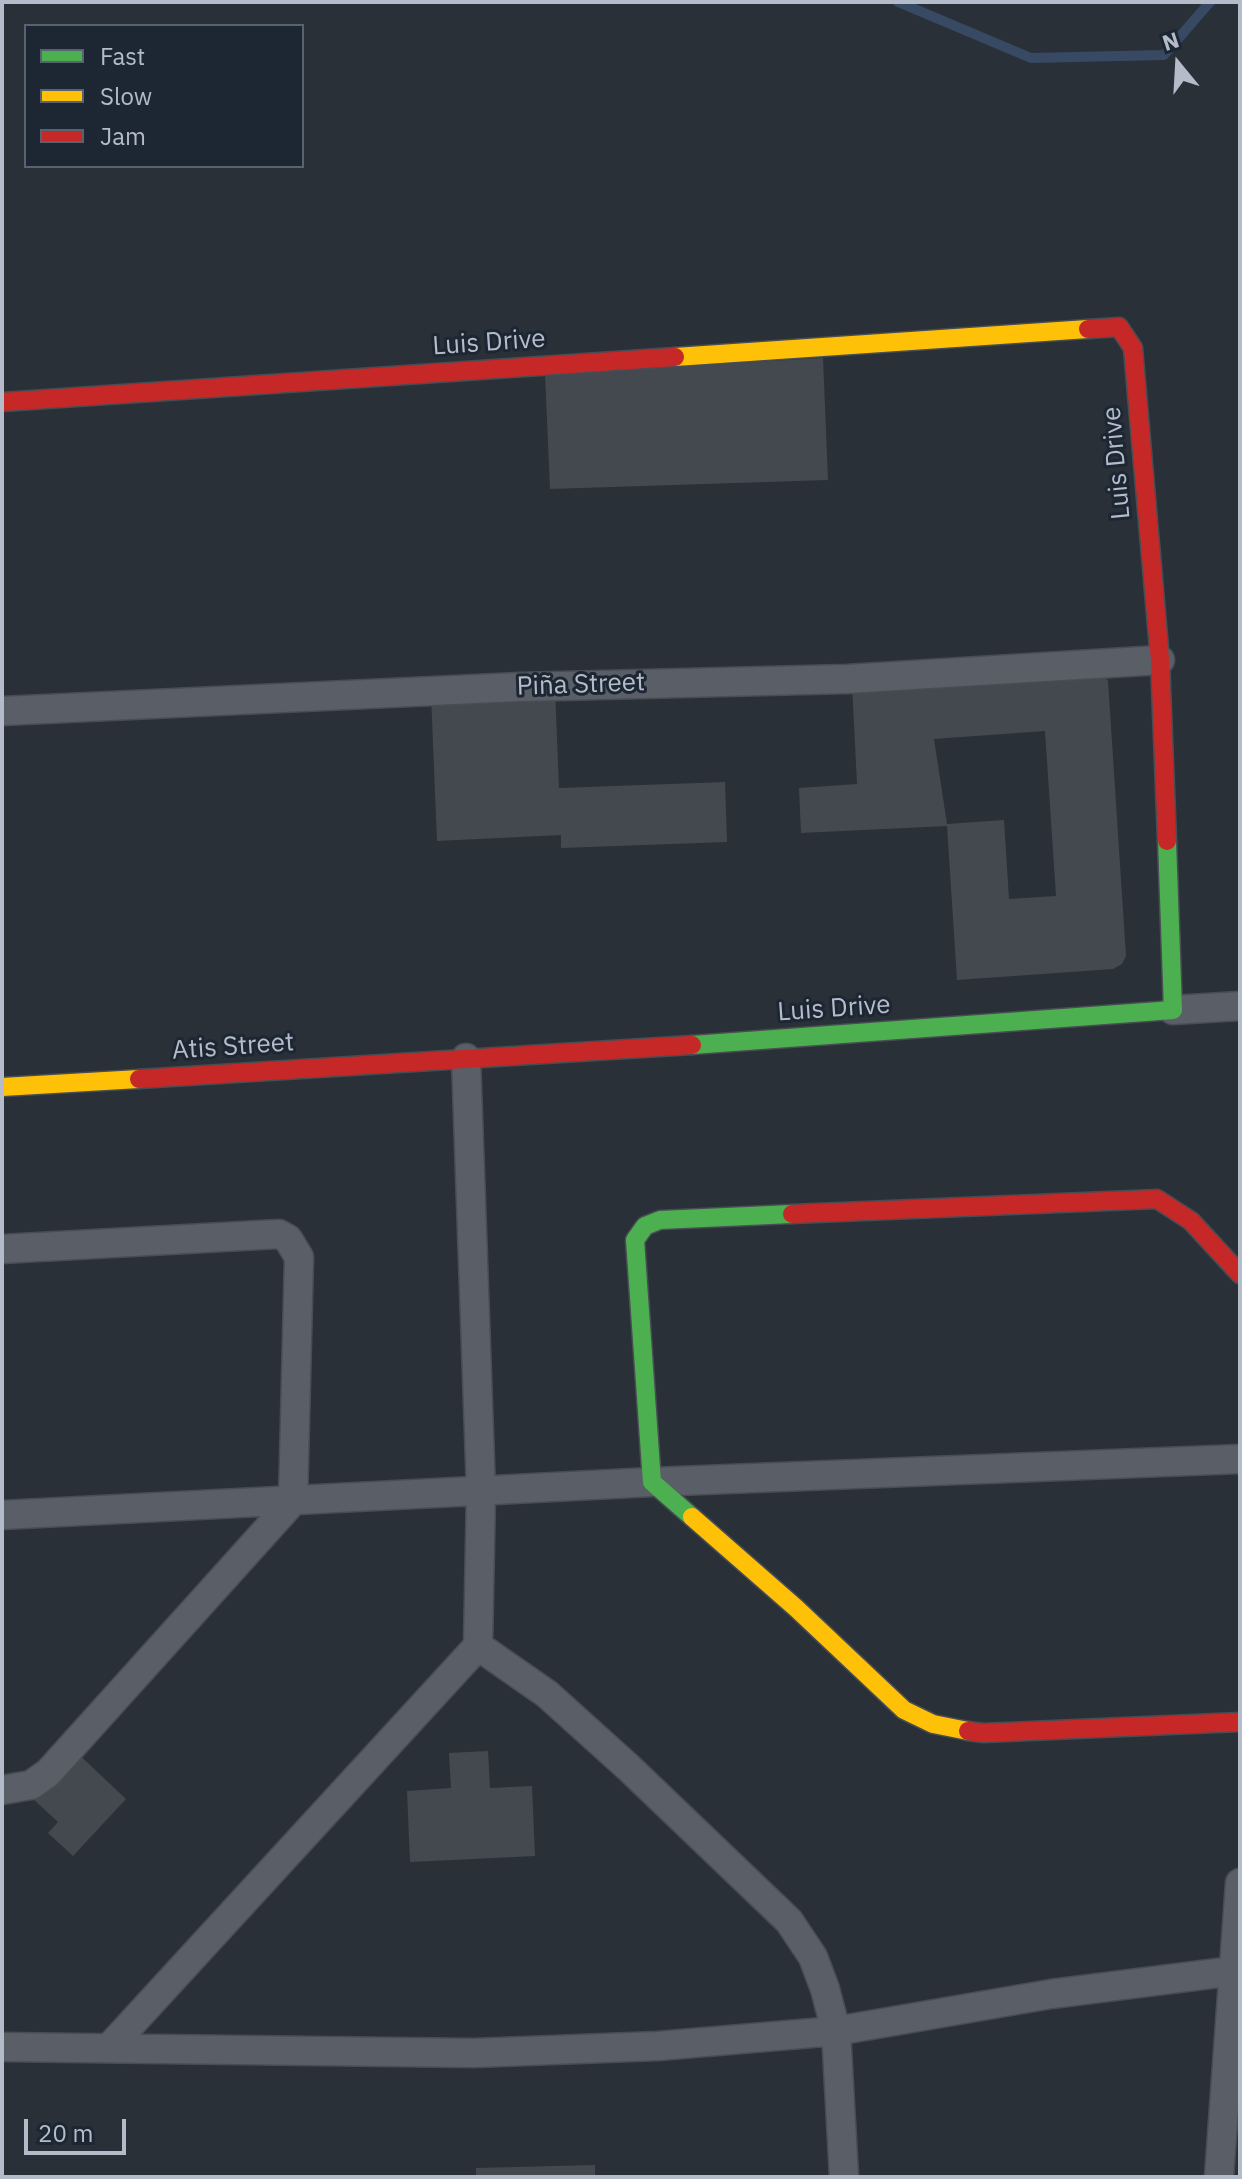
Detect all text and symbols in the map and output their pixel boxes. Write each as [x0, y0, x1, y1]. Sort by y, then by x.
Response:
legend [24, 24, 304, 168]
north arrow [1138, 24, 1218, 104]
text: N [1158, 24, 1182, 57]
text: Fast [100, 40, 145, 72]
text: Slow [100, 80, 152, 112]
text: Jam [100, 120, 146, 152]
street label: Luis Drive [431, 323, 547, 363]
street label: Luis Drive [1097, 405, 1137, 521]
street label: Piña Street [516, 667, 646, 703]
street label: Luis Drive [776, 989, 892, 1029]
street label: Atis Street [171, 1027, 295, 1067]
scale bar [28, 2103, 130, 2153]
text: 20 m [38, 2117, 93, 2149]

